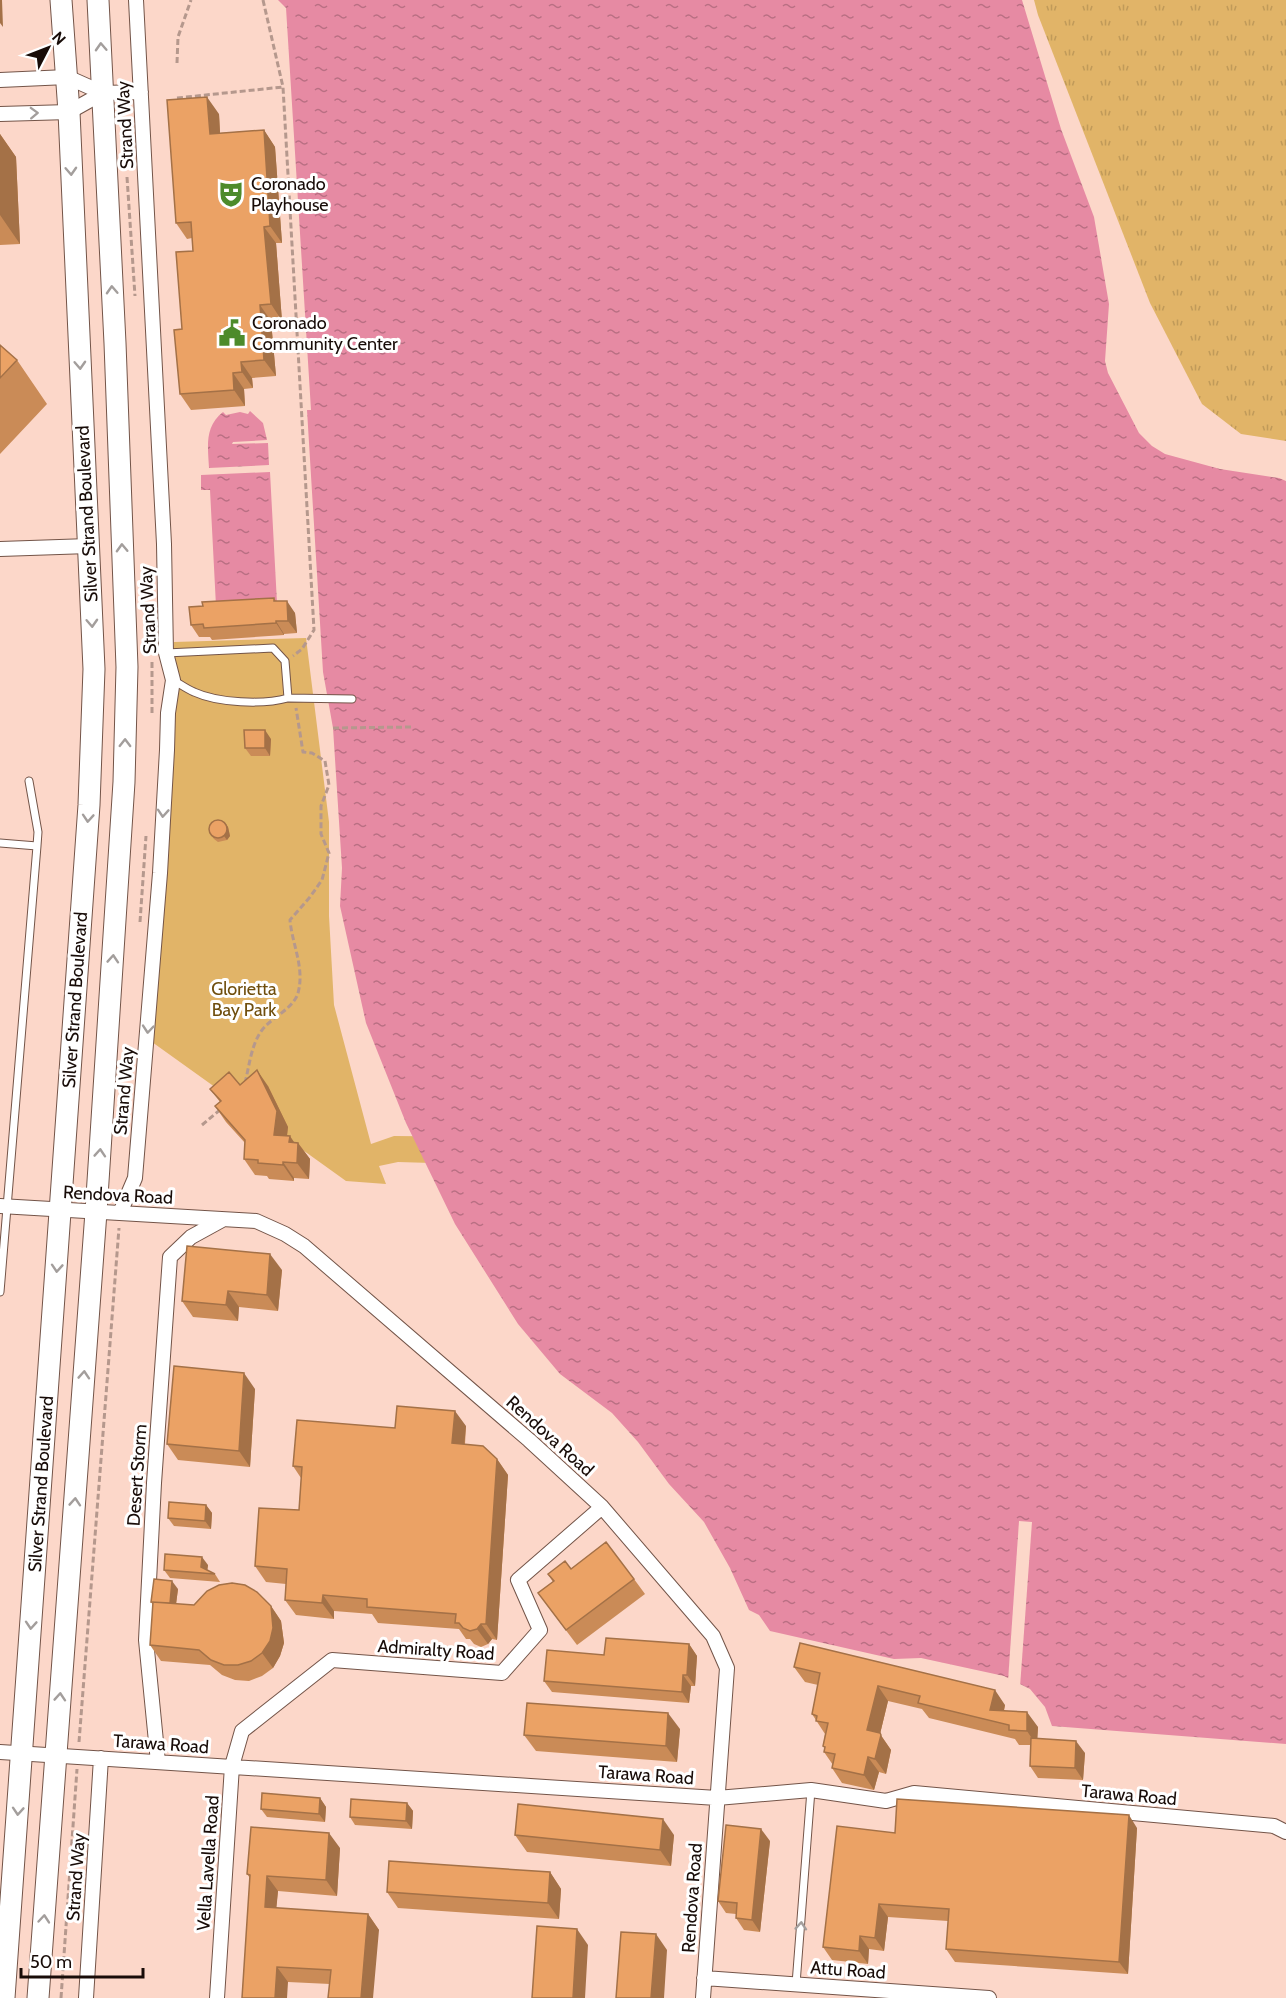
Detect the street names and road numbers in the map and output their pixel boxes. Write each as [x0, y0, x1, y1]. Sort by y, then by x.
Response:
street label: Strand Way [112, 80, 138, 170]
street label: Silver Strand Boulevard [71, 425, 103, 603]
street label: Strand Way [135, 565, 161, 655]
street label: Silver Strand Boulevard [58, 911, 92, 1089]
street label: Strand Way [109, 1046, 139, 1136]
street label: Rendova Road [62, 1181, 174, 1209]
street label: Rendova Road [502, 1391, 598, 1481]
street label: Silver Strand Boulevard [24, 1395, 58, 1573]
street label: Desert Storm [122, 1423, 152, 1527]
street label: Admiralty Road [377, 1635, 495, 1665]
street label: Tarawa Road [112, 1730, 210, 1758]
street label: Tarawa Road [597, 1761, 695, 1789]
street label: Tarawa Road [1080, 1780, 1178, 1810]
street label: Vella Lavella Road [192, 1795, 224, 1931]
street label: Strand Way [62, 1832, 90, 1922]
street label: Rendova Road [677, 1842, 707, 1954]
street label: Attu Road [810, 1956, 886, 1984]

